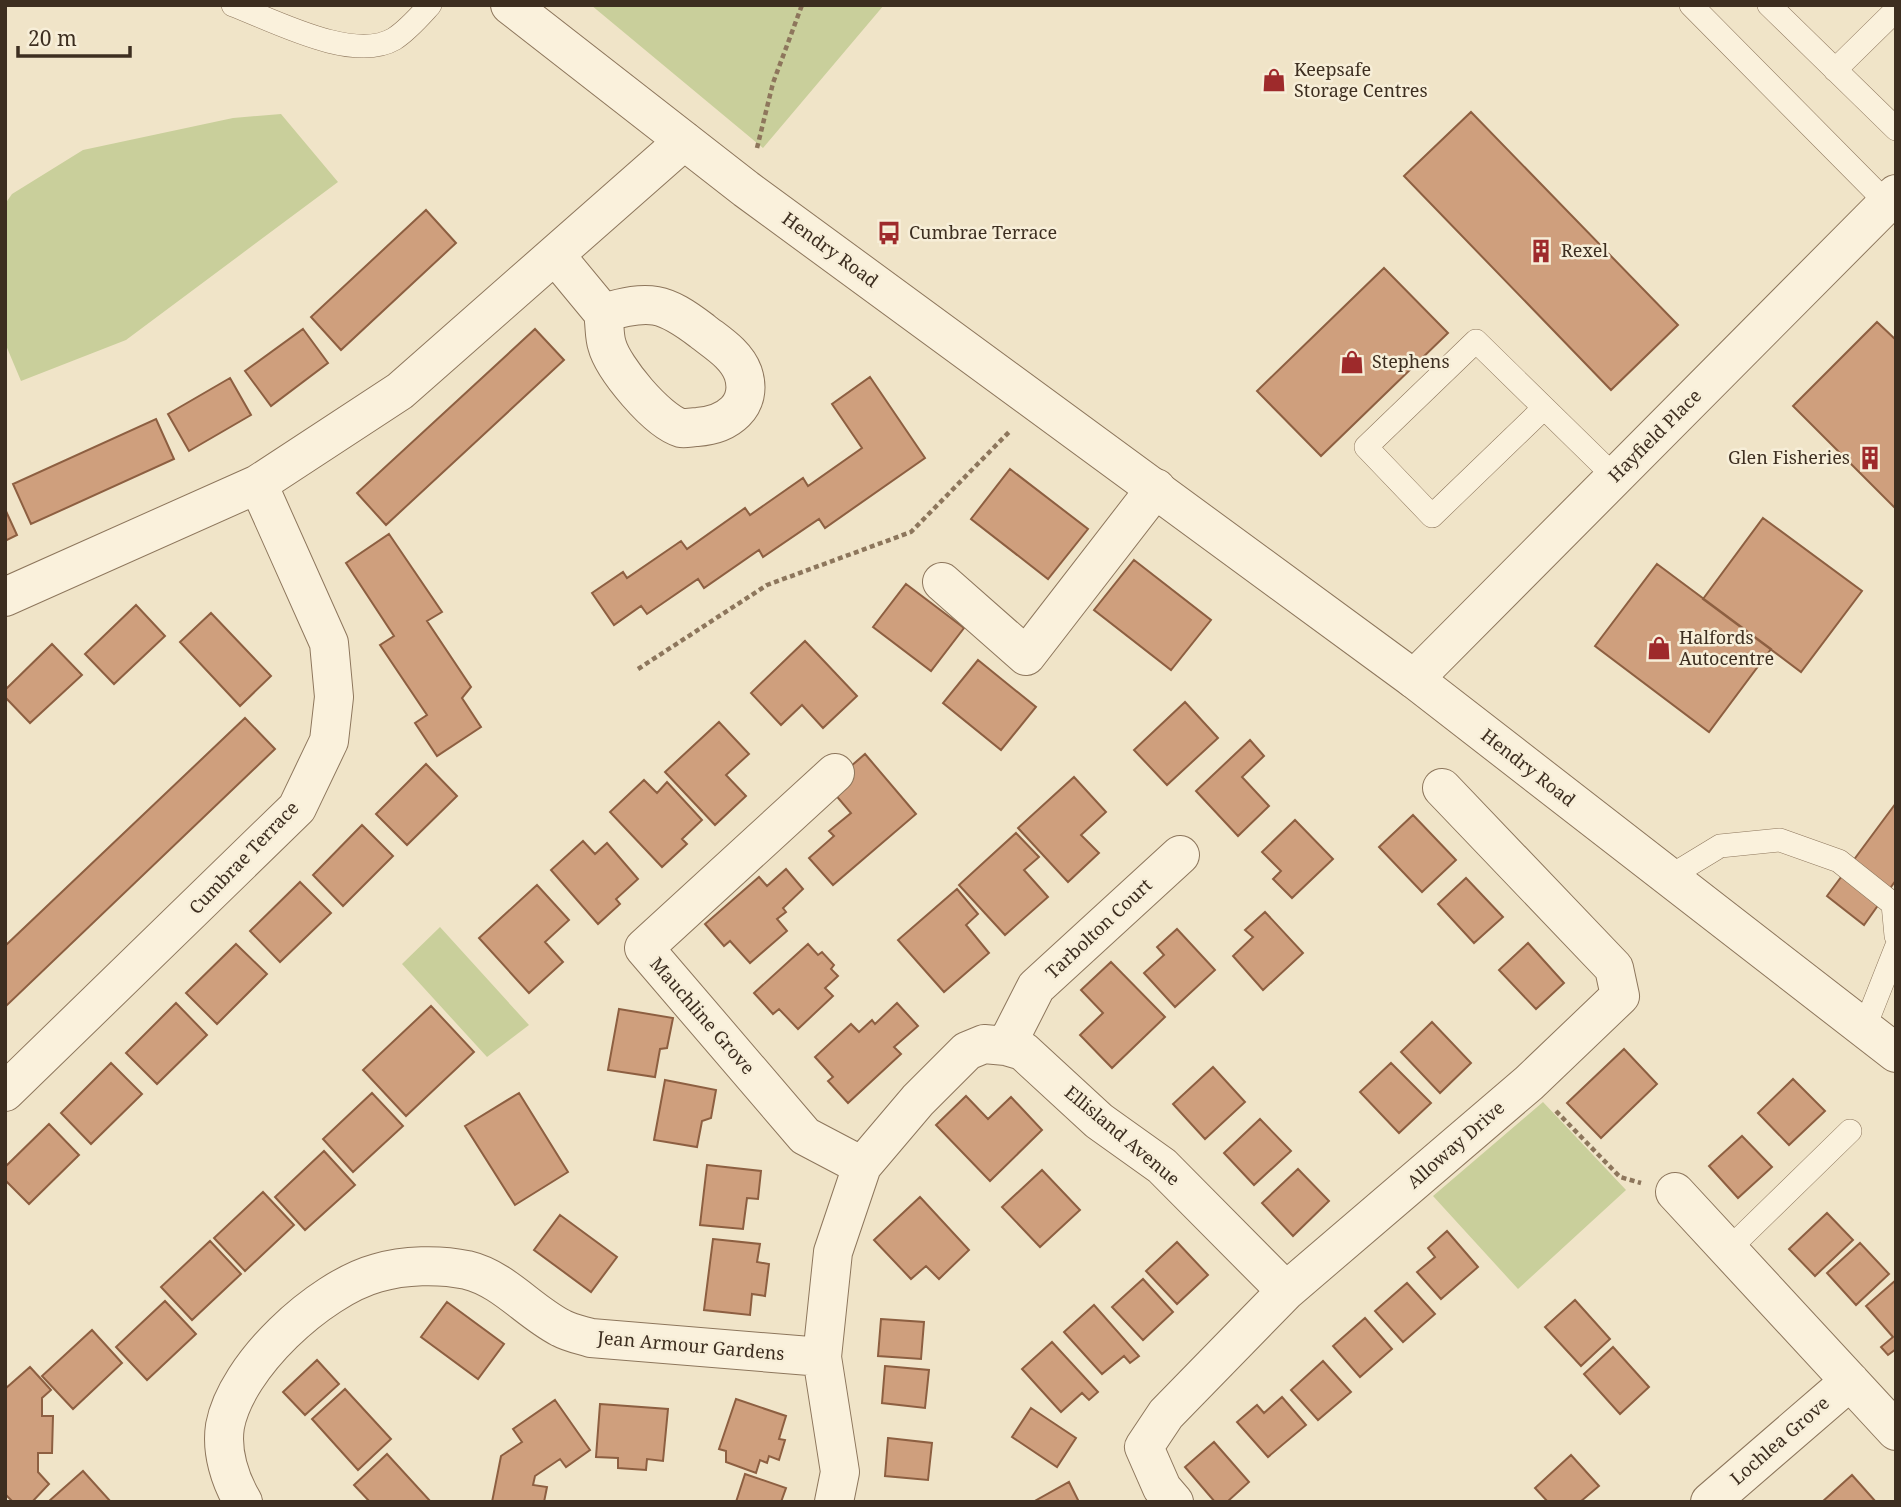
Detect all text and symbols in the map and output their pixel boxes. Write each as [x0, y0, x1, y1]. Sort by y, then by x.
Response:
scale bar [18, 14, 130, 58]
text: 20 m [28, 24, 77, 52]
place label: Keepsafe Storage Centres [1294, 57, 1428, 102]
shop icon: Keepsafe Storage Centres [1260, 66, 1288, 94]
street label: Hendry Road [778, 206, 883, 292]
bus stop icon: Cumbrae Terrace [875, 219, 903, 247]
place label: Cumbrae Terrace [909, 220, 1057, 244]
building icon: Rexel [1527, 237, 1555, 265]
place label: Rexel [1561, 238, 1608, 262]
shop icon: Stephens [1338, 348, 1366, 376]
place label: Stephens [1372, 349, 1450, 373]
street label: Hayfield Place [1603, 384, 1706, 487]
building icon: Glen Fisheries [1856, 444, 1884, 472]
place label: Glen Fisheries [1728, 445, 1850, 469]
place label: Halfords Autocentre [1679, 625, 1774, 670]
shop icon: Halfords Autocentre [1645, 634, 1673, 662]
street label: Hendry Road [1477, 723, 1581, 812]
street label: Cumbrae Terrace [183, 796, 303, 919]
street label: Tarbolton Court [1040, 873, 1157, 984]
street label: Mauchline Grove [645, 952, 760, 1079]
street label: Ellisland Avenue [1060, 1080, 1185, 1191]
street label: Alloway Drive [1402, 1095, 1509, 1193]
street label: Jean Armour Gardens [596, 1325, 786, 1365]
street label: Lochlea Grove [1725, 1391, 1834, 1490]

